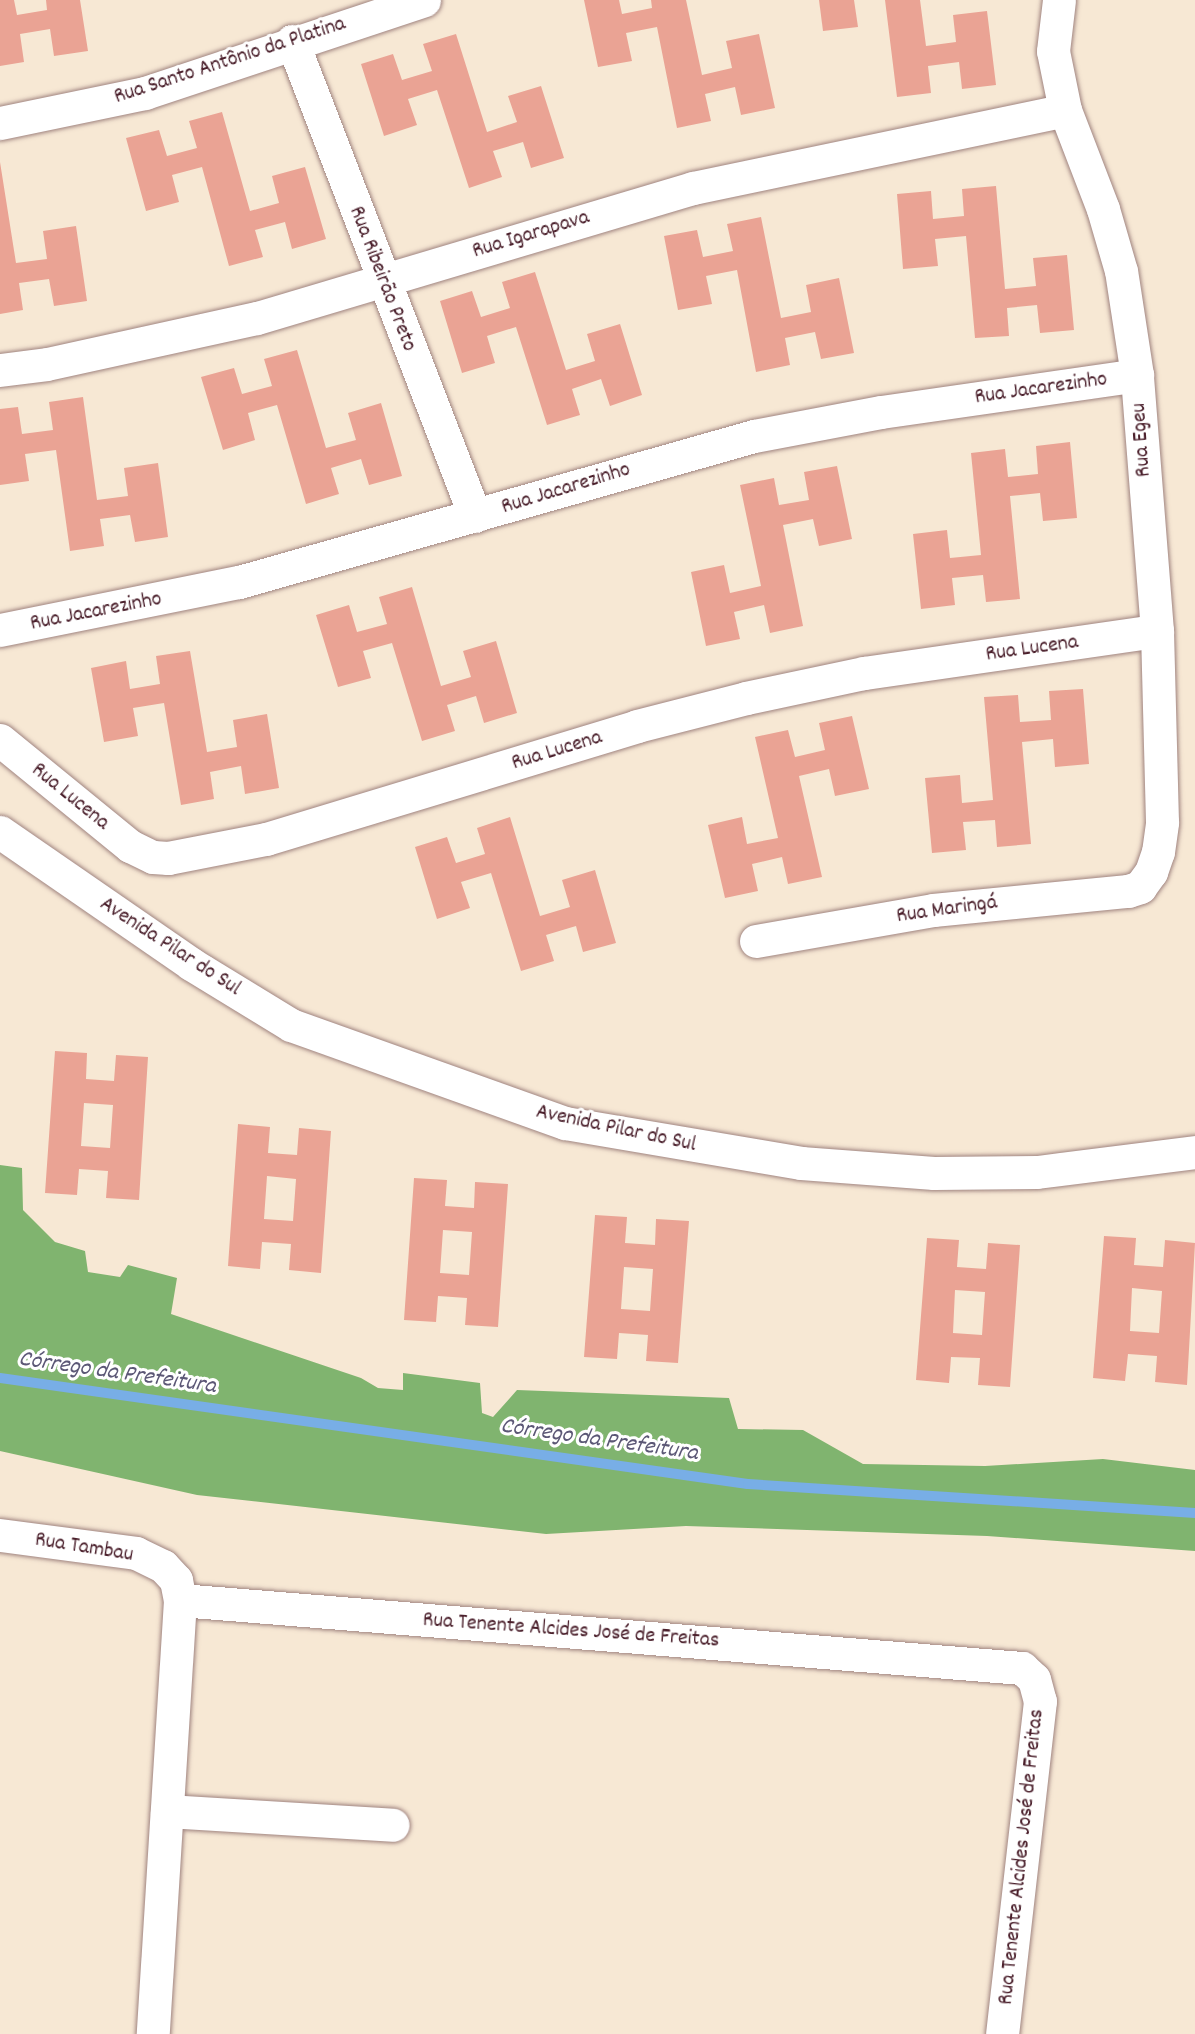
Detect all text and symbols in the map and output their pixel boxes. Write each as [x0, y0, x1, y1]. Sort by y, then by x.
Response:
street label: Rua Santo Antônio da Platina [111, 11, 349, 111]
street label: Rua Ribeirão Preto [342, 203, 422, 355]
street label: Rua Igarapava [469, 205, 593, 265]
street label: Rua Jacarezinho [973, 367, 1109, 411]
street label: Rua Egeu [1126, 402, 1158, 478]
street label: Rua Jacarezinho [498, 457, 634, 521]
street label: Rua Jacarezinho [28, 586, 164, 638]
street label: Rua Lucena [984, 629, 1080, 669]
street label: Rua Lucena [509, 725, 605, 777]
street label: Rua Lucena [26, 757, 114, 837]
street label: Rua Maringá [895, 890, 999, 930]
street label: Avenida Pilar do Sul [94, 892, 246, 1002]
street label: Avenida Pilar do Sul [534, 1099, 698, 1159]
water label: Córrego da Prefeitura [17, 1346, 217, 1402]
water label: Córrego da Prefeitura [499, 1413, 699, 1469]
street label: Rua Tambau [33, 1527, 135, 1569]
street label: Rua Tenente Alcides José de Freitas [422, 1607, 720, 1655]
street label: Rua Tenente Alcides José de Freitas [993, 1708, 1051, 2006]

